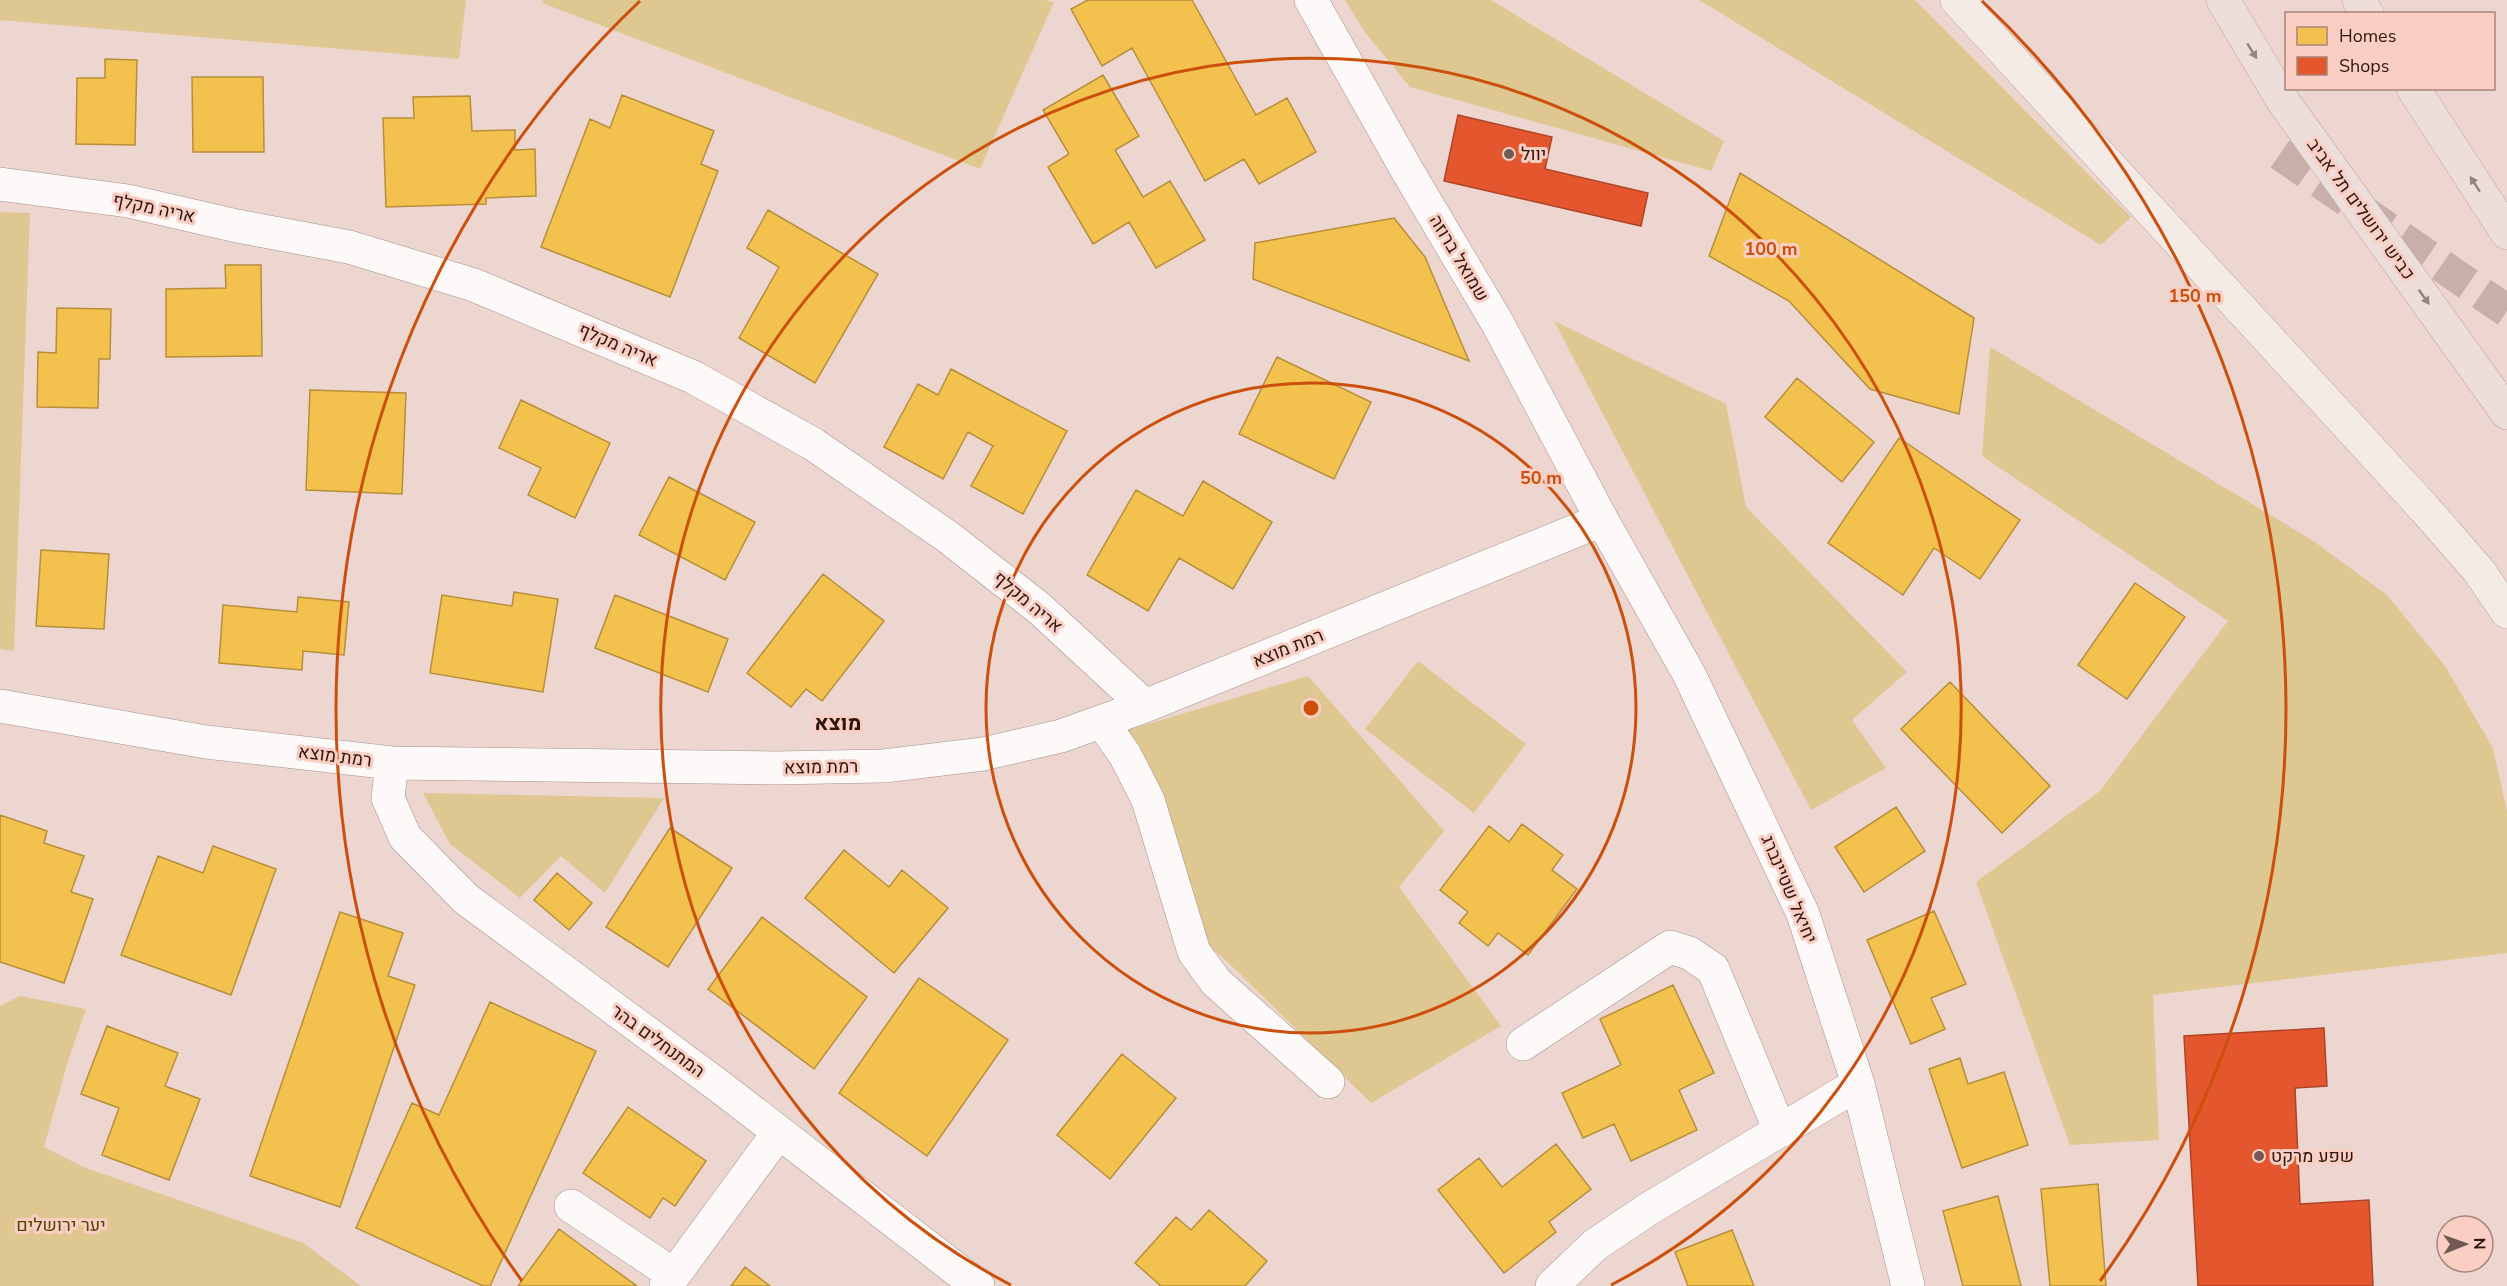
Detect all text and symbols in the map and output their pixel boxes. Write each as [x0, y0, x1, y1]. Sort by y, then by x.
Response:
legend [2285, 12, 2495, 90]
text: Homes [2339, 24, 2396, 48]
one-way arrow [2247, 43, 2258, 59]
text: Shops [2339, 54, 2389, 78]
street label: כביש ירושלים תל אביב [2302, 134, 2420, 284]
place label: יוול [1521, 142, 1546, 166]
marker: יוול [1502, 147, 1516, 161]
one-way arrow [2470, 176, 2481, 192]
street label: אריה מקלף [111, 188, 197, 228]
street label: שמואל ברוזה [1424, 210, 1494, 306]
text: 100 m [1744, 237, 1798, 261]
text: 150 m [2168, 284, 2222, 308]
one-way arrow [2418, 288, 2430, 304]
street label: אריה מקלף [575, 318, 661, 372]
text: 50 m [1520, 466, 1562, 490]
street label: אריה מקלף [988, 566, 1068, 638]
street label: רמת מוצא [1249, 623, 1327, 673]
centre of rings [1301, 698, 1321, 718]
district label: מוצא [815, 709, 861, 737]
street label: רמת מוצא [297, 740, 373, 772]
street label: רמת מוצא [784, 754, 858, 780]
street label: יחיאל שטיינברג [1755, 831, 1823, 947]
street label: המתנחלים בהר [606, 999, 710, 1083]
place label: שפע מרקט [2271, 1144, 2354, 1168]
marker: שפע מרקט [2252, 1149, 2266, 1163]
park label: יער ירושלים [16, 1213, 106, 1237]
north arrow [2435, 1214, 2495, 1274]
text: N [2468, 1238, 2490, 1250]

